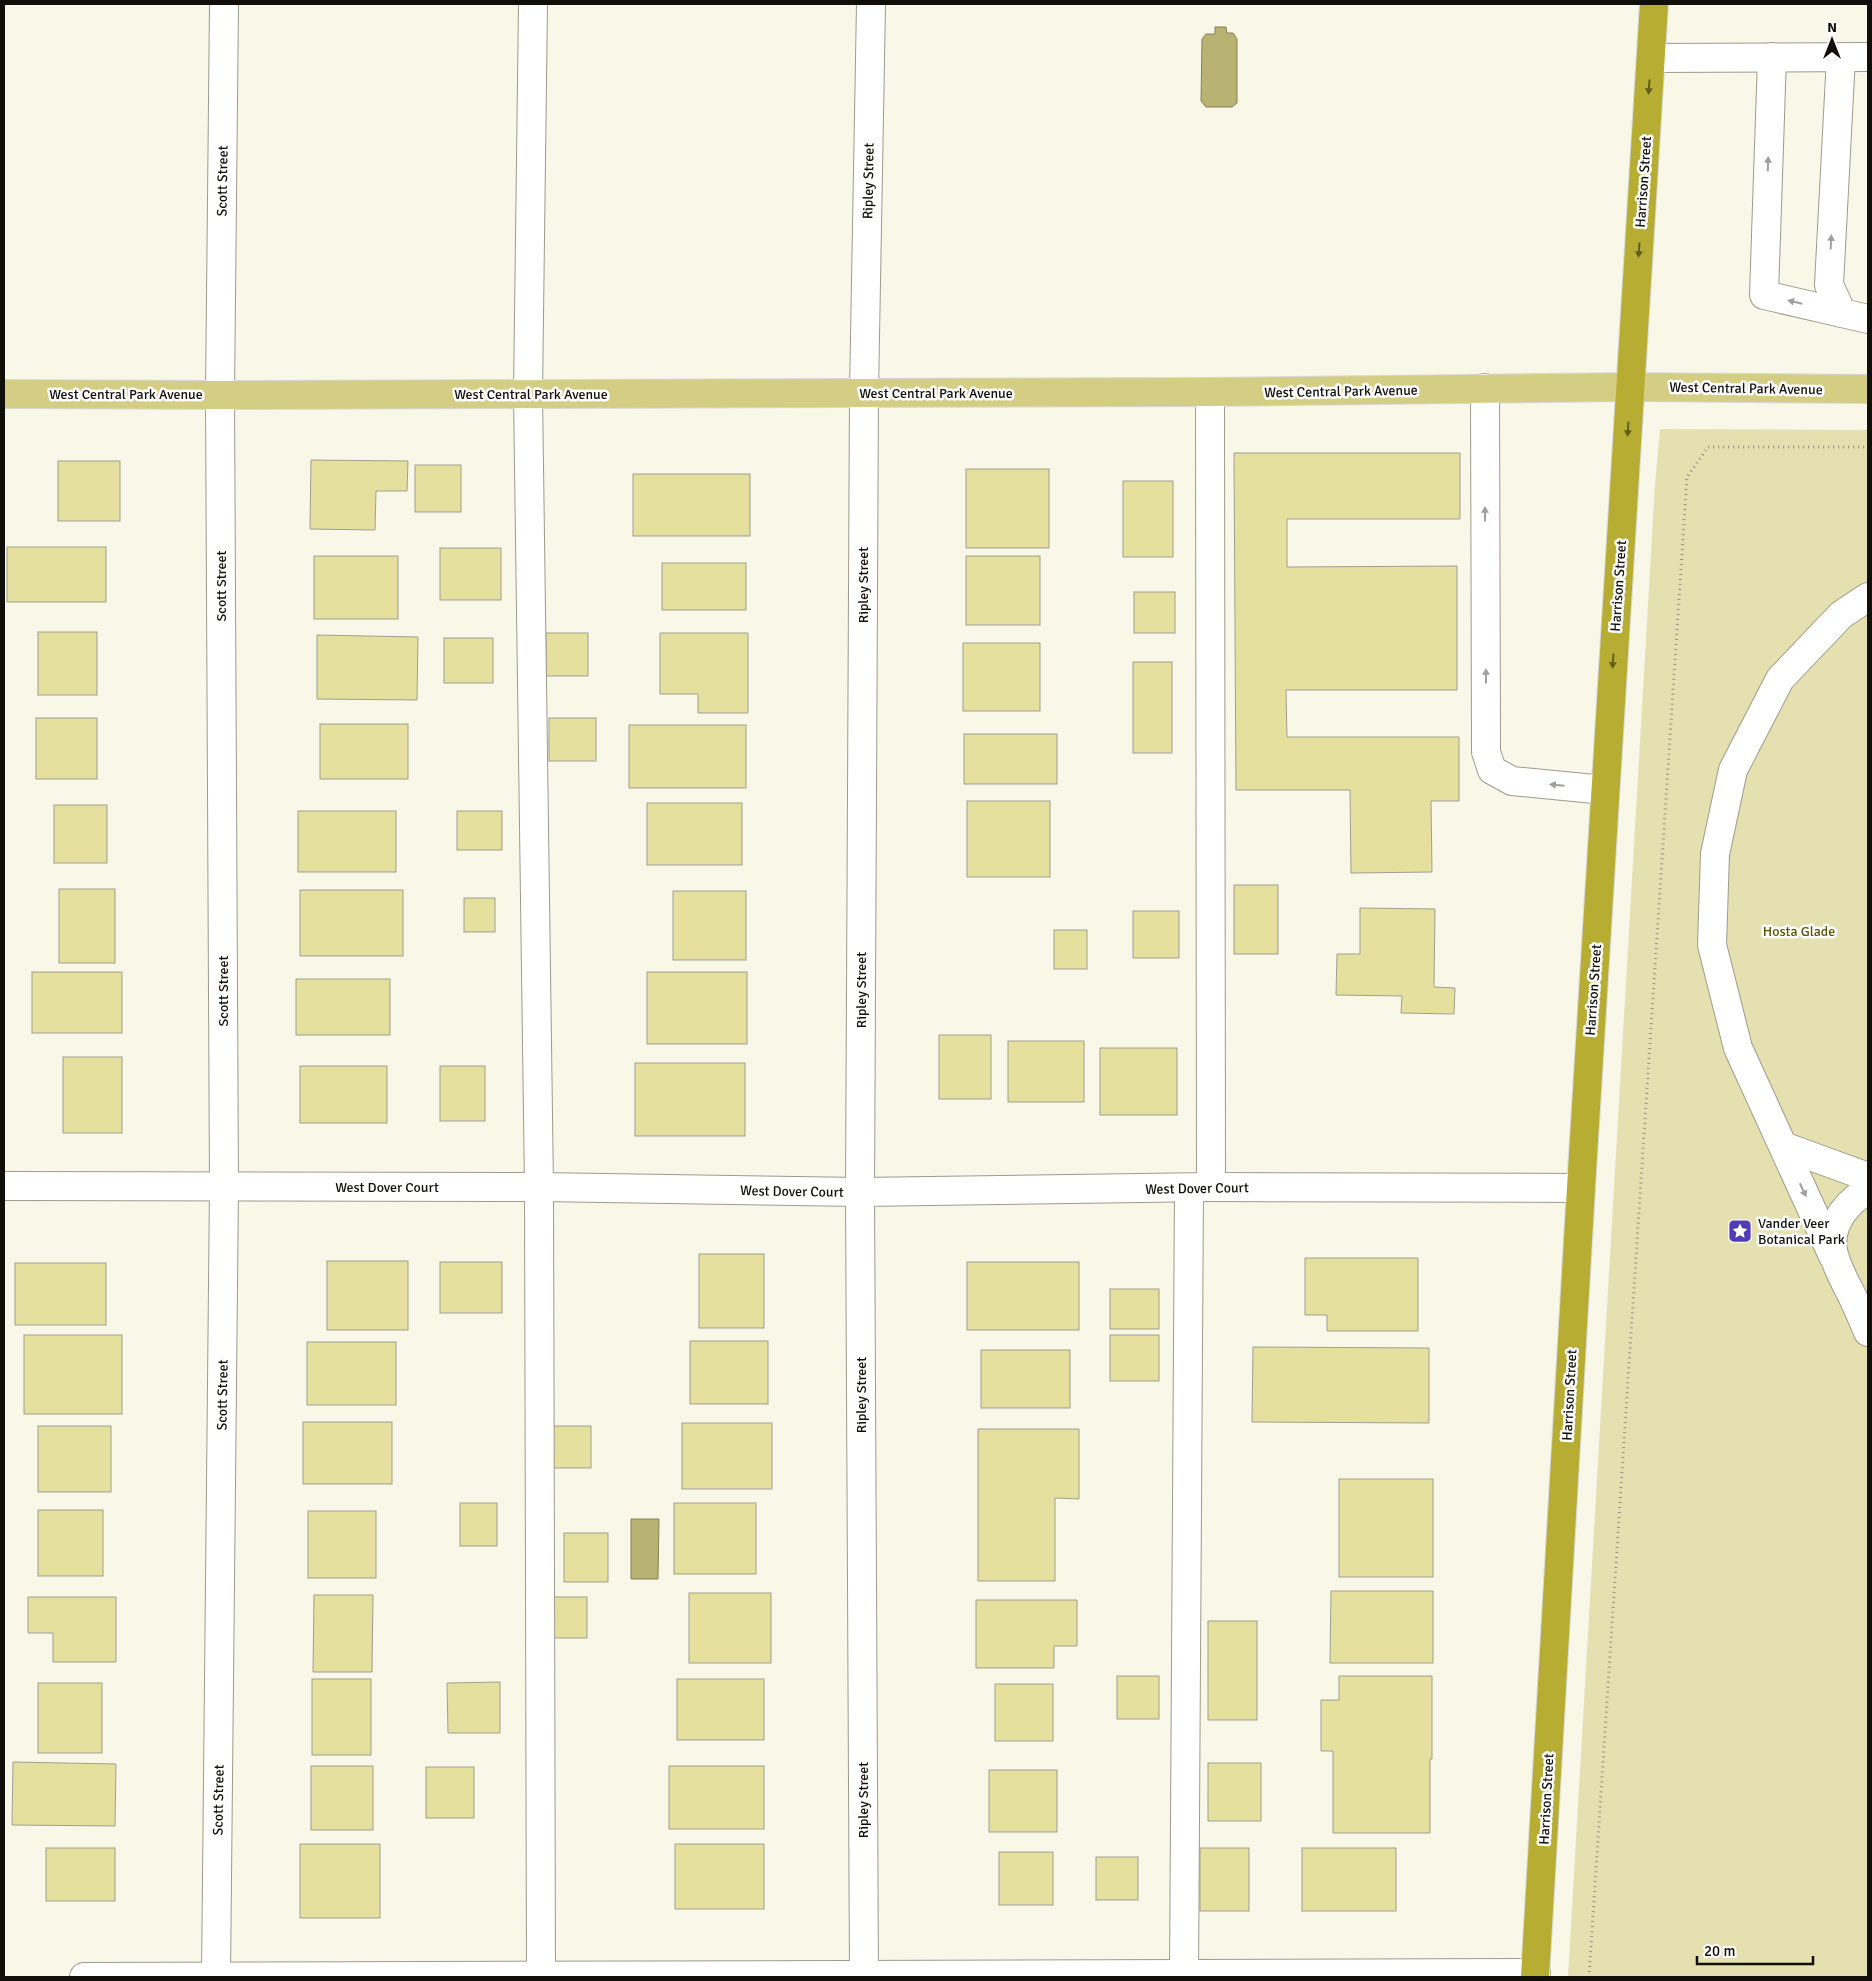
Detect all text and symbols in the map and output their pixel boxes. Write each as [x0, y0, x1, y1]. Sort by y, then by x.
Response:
north arrow [1807, 15, 1857, 65]
text: N [1827, 19, 1837, 36]
one-way arrow [1644, 80, 1652, 96]
street label: Harrison Street [1632, 136, 1655, 228]
street label: Ripley Street [859, 143, 878, 219]
street label: Scott Street [213, 145, 232, 217]
one-way arrow [1764, 156, 1772, 172]
one-way arrow [1827, 233, 1835, 249]
one-way arrow [1634, 242, 1642, 258]
one-way arrow [1788, 298, 1803, 306]
street label: West Central Park Avenue [1669, 379, 1823, 398]
street label: West Central Park Avenue [1264, 382, 1418, 401]
street label: West Central Park Avenue [859, 385, 1013, 402]
street label: West Central Park Avenue [49, 386, 203, 403]
street label: West Central Park Avenue [454, 386, 608, 403]
one-way arrow [1623, 421, 1631, 437]
one-way arrow [1481, 505, 1489, 521]
street label: Harrison Street [1607, 540, 1630, 632]
street label: Ripley Street [855, 547, 872, 623]
street label: Scott Street [213, 551, 230, 621]
one-way arrow [1609, 653, 1617, 669]
one-way arrow [1482, 668, 1490, 684]
one-way arrow [1549, 781, 1565, 789]
park label: Hosta Glade [1763, 923, 1835, 940]
street label: Harrison Street [1582, 944, 1605, 1036]
street label: Ripley Street [853, 952, 870, 1028]
street label: Scott Street [215, 956, 232, 1026]
street label: West Dover Court [335, 1179, 439, 1196]
street label: West Dover Court [1145, 1179, 1249, 1198]
street label: West Dover Court [740, 1182, 844, 1201]
one-way arrow [1799, 1183, 1807, 1197]
place label: Vander Veer Botanical Park [1758, 1215, 1845, 1248]
place icon: Vander Veer Botanical Park [1727, 1218, 1753, 1244]
street label: Harrison Street [1559, 1349, 1580, 1441]
street label: Ripley Street [853, 1357, 870, 1433]
street label: Scott Street [213, 1359, 232, 1431]
street label: Harrison Street [1536, 1753, 1557, 1845]
street label: Ripley Street [855, 1762, 872, 1838]
street label: Scott Street [209, 1764, 228, 1836]
scale bar [1697, 1934, 1813, 1966]
text: 20 m [1704, 1942, 1735, 1960]

